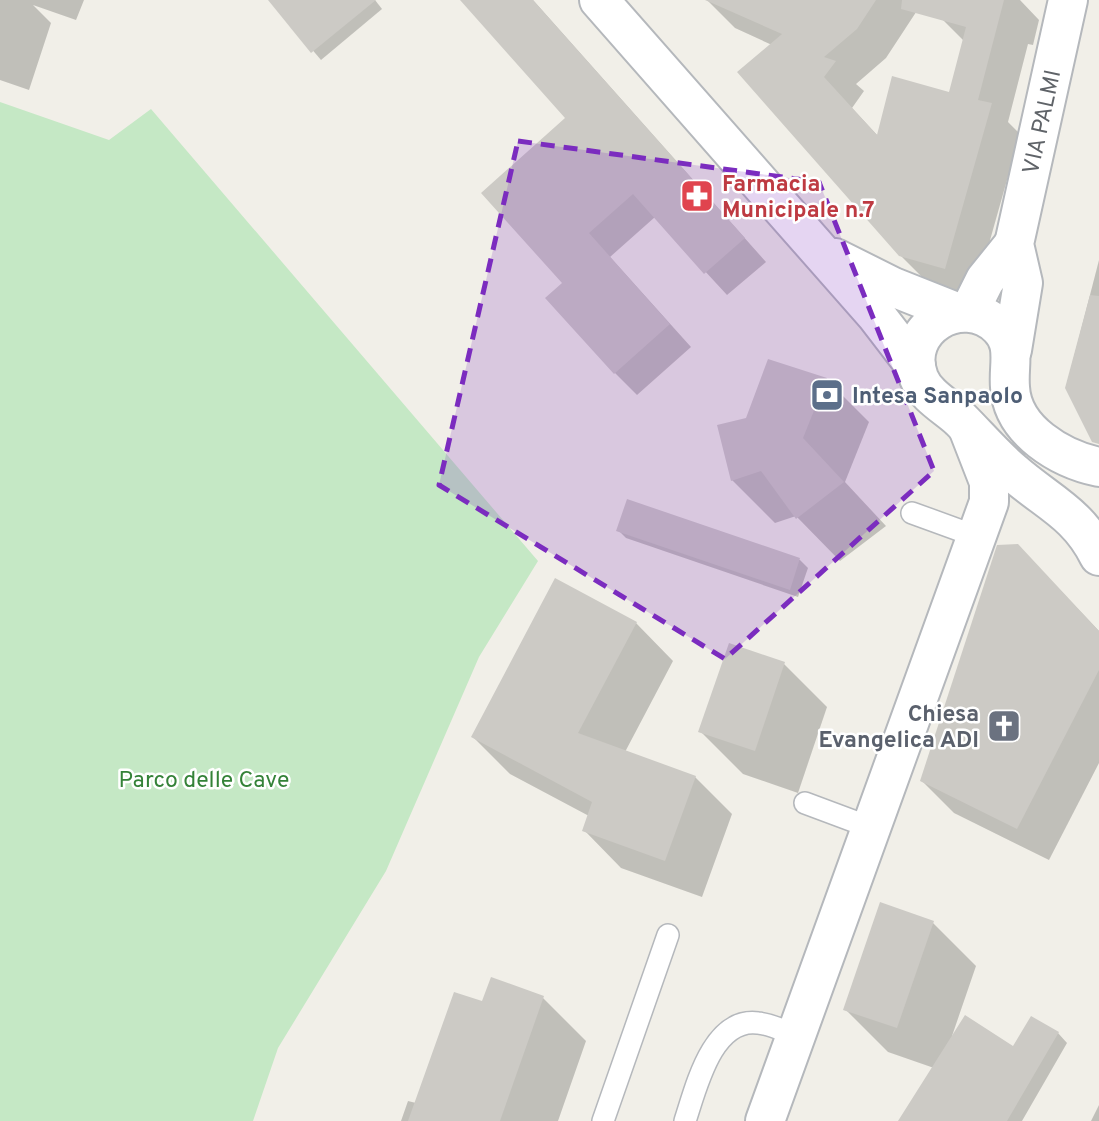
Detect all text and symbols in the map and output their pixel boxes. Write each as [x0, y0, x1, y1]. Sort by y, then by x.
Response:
street label: VIA PALMI [1018, 67, 1069, 177]
place label: Farmacia Municipale n.7 [722, 171, 875, 226]
pharmacy icon: Farmacia Municipale n.7 [678, 177, 716, 215]
bank icon: Intesa Sanpaolo [808, 376, 846, 414]
place label: Intesa Sanpaolo [852, 383, 1023, 412]
place label: Chiesa Evangelica ADI [819, 701, 979, 756]
church icon: Chiesa Evangelica ADI [985, 707, 1023, 745]
park label: Parco delle Cave [119, 767, 289, 796]

